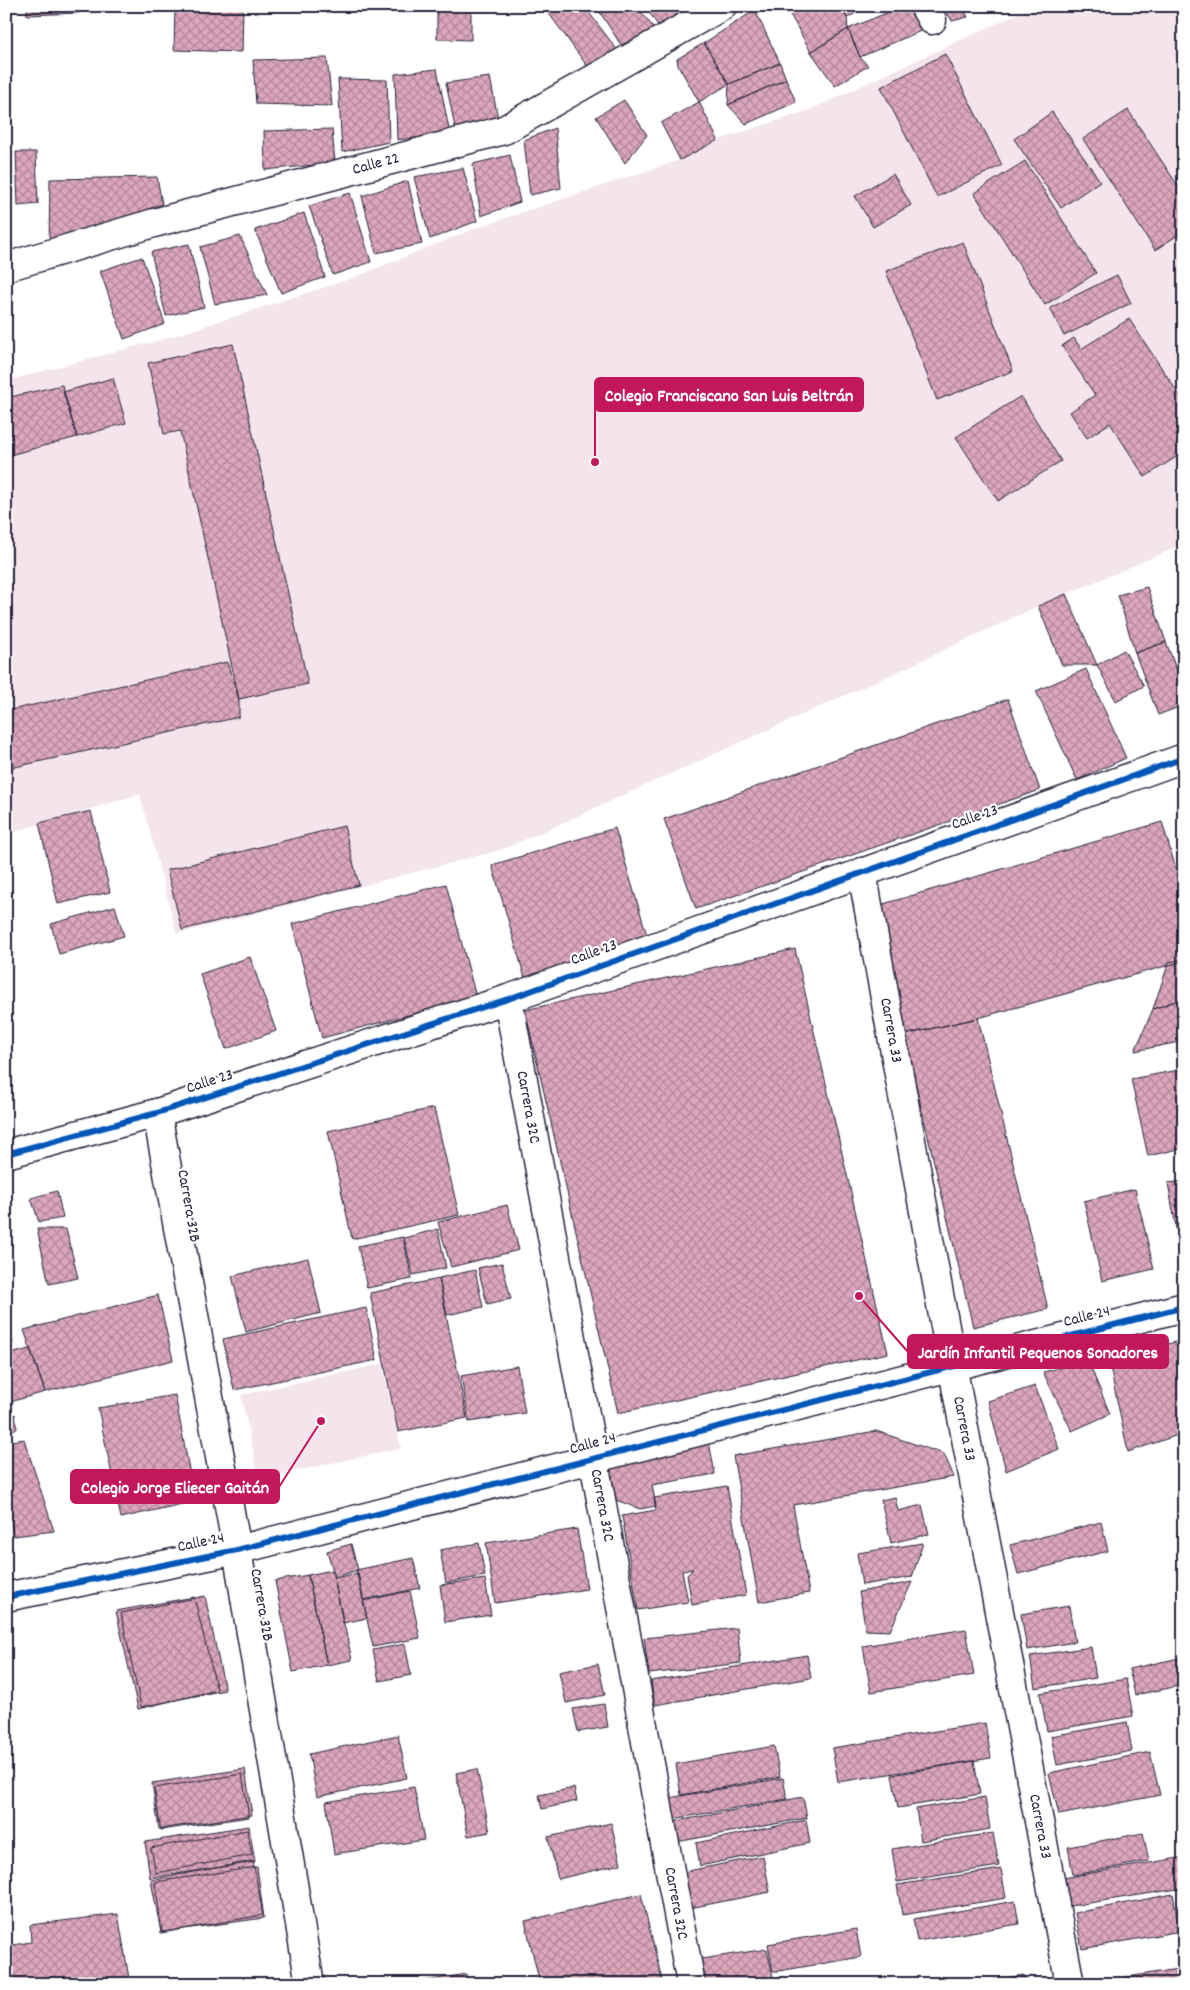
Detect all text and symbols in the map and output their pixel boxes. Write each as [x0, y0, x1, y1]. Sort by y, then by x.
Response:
street label: Calle 22 [350, 147, 402, 181]
callout: Colegio Franciscano San Luis Beltrán [595, 378, 863, 411]
text: Colegio Franciscano San Luis Beltrán [605, 385, 853, 410]
street label: Calle 23 [949, 799, 1001, 837]
street label: Calle 23 [568, 934, 620, 972]
street label: Carrera 33 [874, 996, 908, 1065]
street label: Calle 23 [184, 1064, 236, 1100]
street label: Carrera 32C [510, 1069, 546, 1145]
street label: Carrera 32B [170, 1168, 206, 1244]
street label: Calle 24 [1061, 1300, 1113, 1334]
callout: Jardín Infantil Pequenos Sonadores [908, 1335, 1168, 1368]
text: Jardín Infantil Pequenos Sonadores [918, 1342, 1159, 1367]
street label: Carrera 33 [947, 1394, 982, 1463]
street label: Calle 24 [567, 1427, 619, 1461]
street label: Carrera 32C [584, 1467, 620, 1544]
callout: Colegio Jorge Eliecer Gaitán [71, 1470, 279, 1503]
text: Colegio Jorge Eliecer Gaitán [81, 1477, 269, 1502]
street label: Calle 24 [175, 1527, 227, 1559]
street label: Carrera 32B [243, 1567, 279, 1643]
street label: Carrera 33 [1023, 1792, 1057, 1861]
street label: Carrera 32C [658, 1865, 694, 1942]

